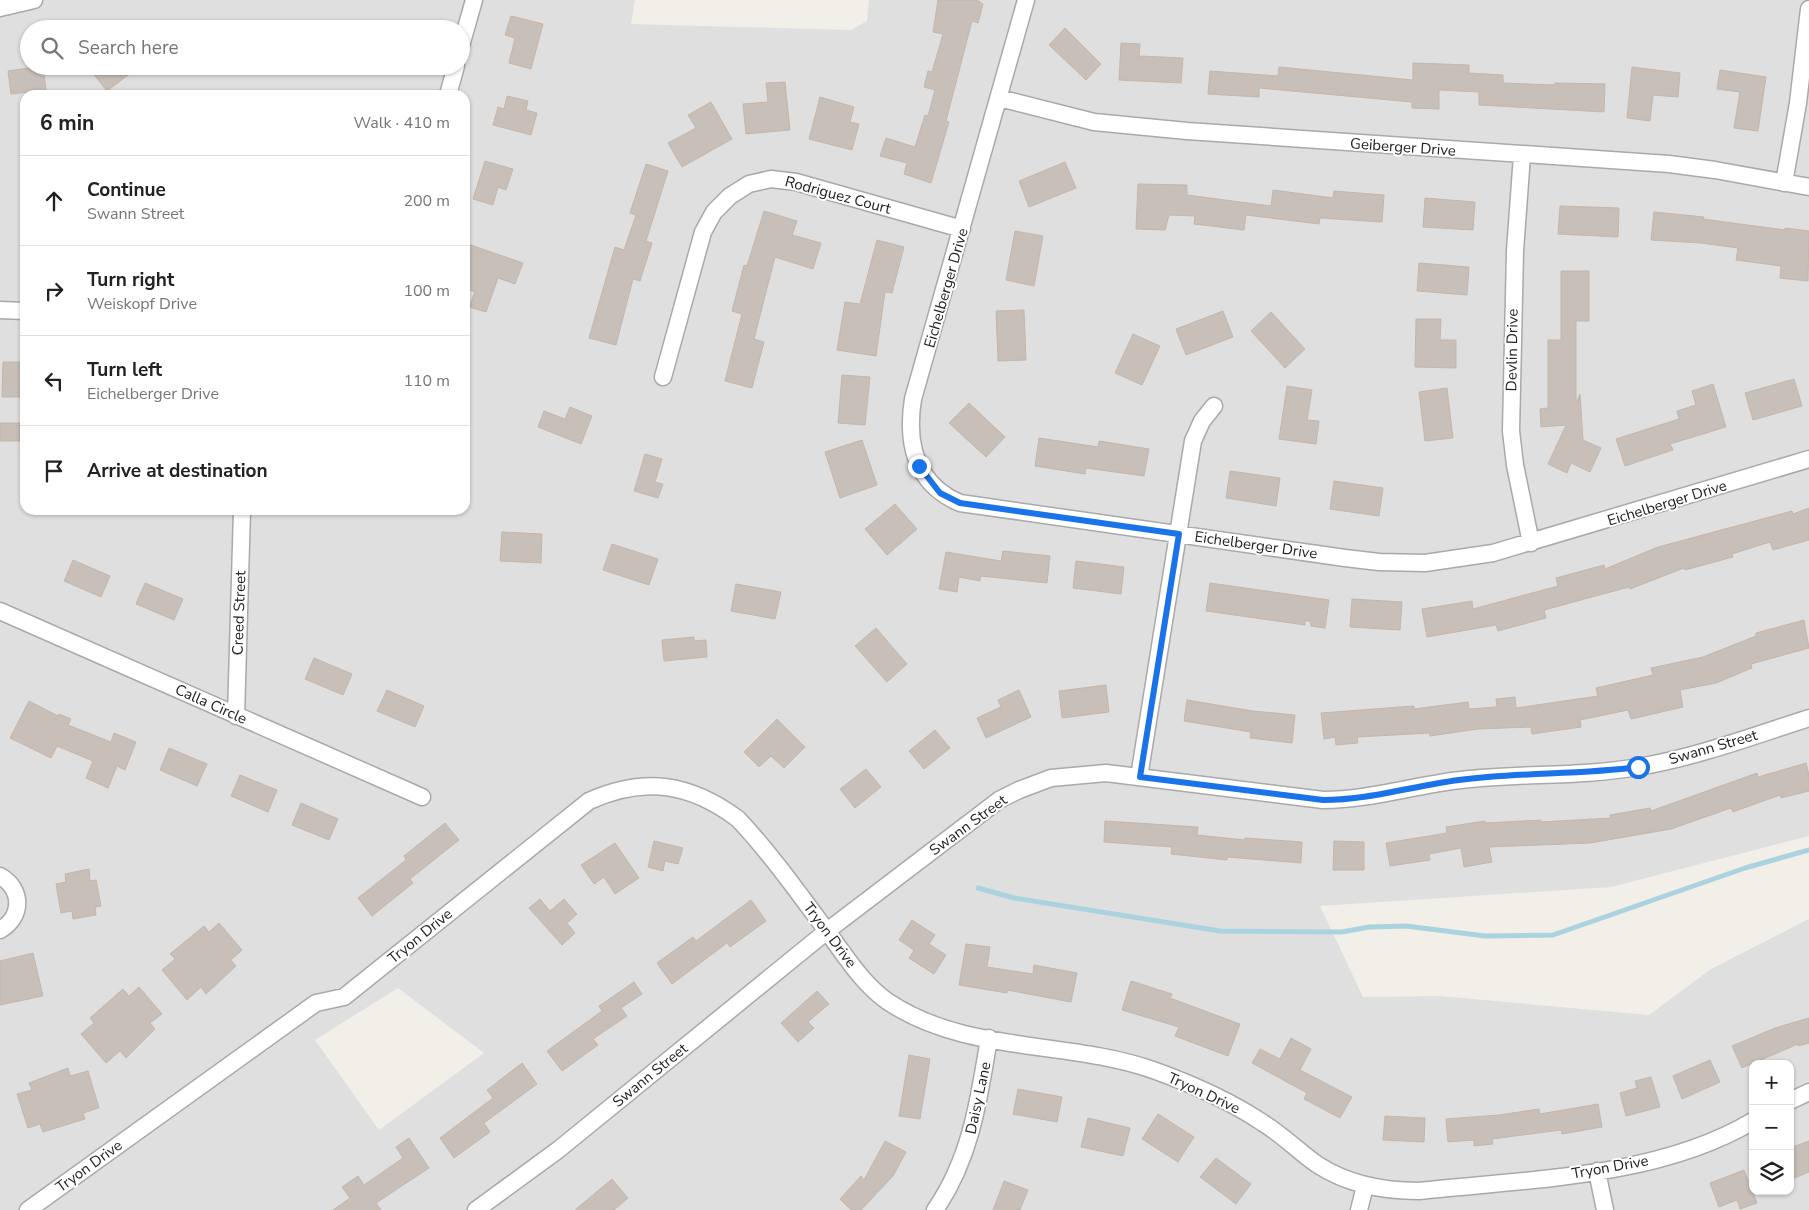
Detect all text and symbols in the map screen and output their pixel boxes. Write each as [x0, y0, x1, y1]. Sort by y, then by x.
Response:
search box [20, 20, 470, 75]
icon: search [38, 34, 66, 62]
text: Search here [78, 35, 179, 61]
text: 6 min [40, 109, 94, 137]
text: Walk · 410 m [354, 112, 450, 134]
street label: Geiberger Drive [1349, 133, 1457, 161]
street label: Rodriguez Court [783, 171, 894, 219]
text: Continue [87, 177, 166, 203]
icon: ahead [40, 187, 68, 215]
text: 200 m [403, 190, 450, 212]
text: Swann Street [87, 203, 184, 225]
street label: Eichelberger Drive [919, 226, 973, 350]
text: Turn right [87, 267, 174, 293]
icon: right [40, 277, 68, 305]
text: 100 m [403, 280, 450, 302]
text: Weiskopf Drive [87, 293, 197, 315]
street label: Devlin Drive [1501, 309, 1523, 391]
text: Turn left [87, 357, 162, 383]
icon: left [40, 367, 68, 395]
text: 110 m [403, 370, 450, 392]
text: Eichelberger Drive [87, 383, 219, 405]
route end [908, 455, 931, 478]
icon: arrive [40, 457, 68, 485]
text: Arrive at destination [87, 458, 268, 484]
street label: Eichelberger Drive [1605, 475, 1729, 531]
street label: Eichelberger Drive [1193, 526, 1319, 564]
street label: Creed Street [228, 570, 251, 656]
street label: Calla Circle [172, 679, 250, 729]
street label: Swann Street [1666, 725, 1760, 769]
route start [1627, 756, 1650, 779]
street label: Swann Street [925, 790, 1011, 860]
street label: Tryon Drive [799, 898, 861, 972]
street label: Tryon Drive [384, 904, 456, 968]
street label: Swann Street [608, 1038, 692, 1112]
street label: Daisy Lane [961, 1060, 995, 1136]
map controls [1749, 1060, 1794, 1195]
button: + [1749, 1060, 1794, 1105]
street label: Tryon Drive [1165, 1068, 1243, 1118]
button: − [1749, 1105, 1794, 1150]
street label: Tryon Drive [52, 1135, 126, 1197]
street label: Tryon Drive [1570, 1150, 1650, 1184]
button: layers [1749, 1150, 1794, 1195]

